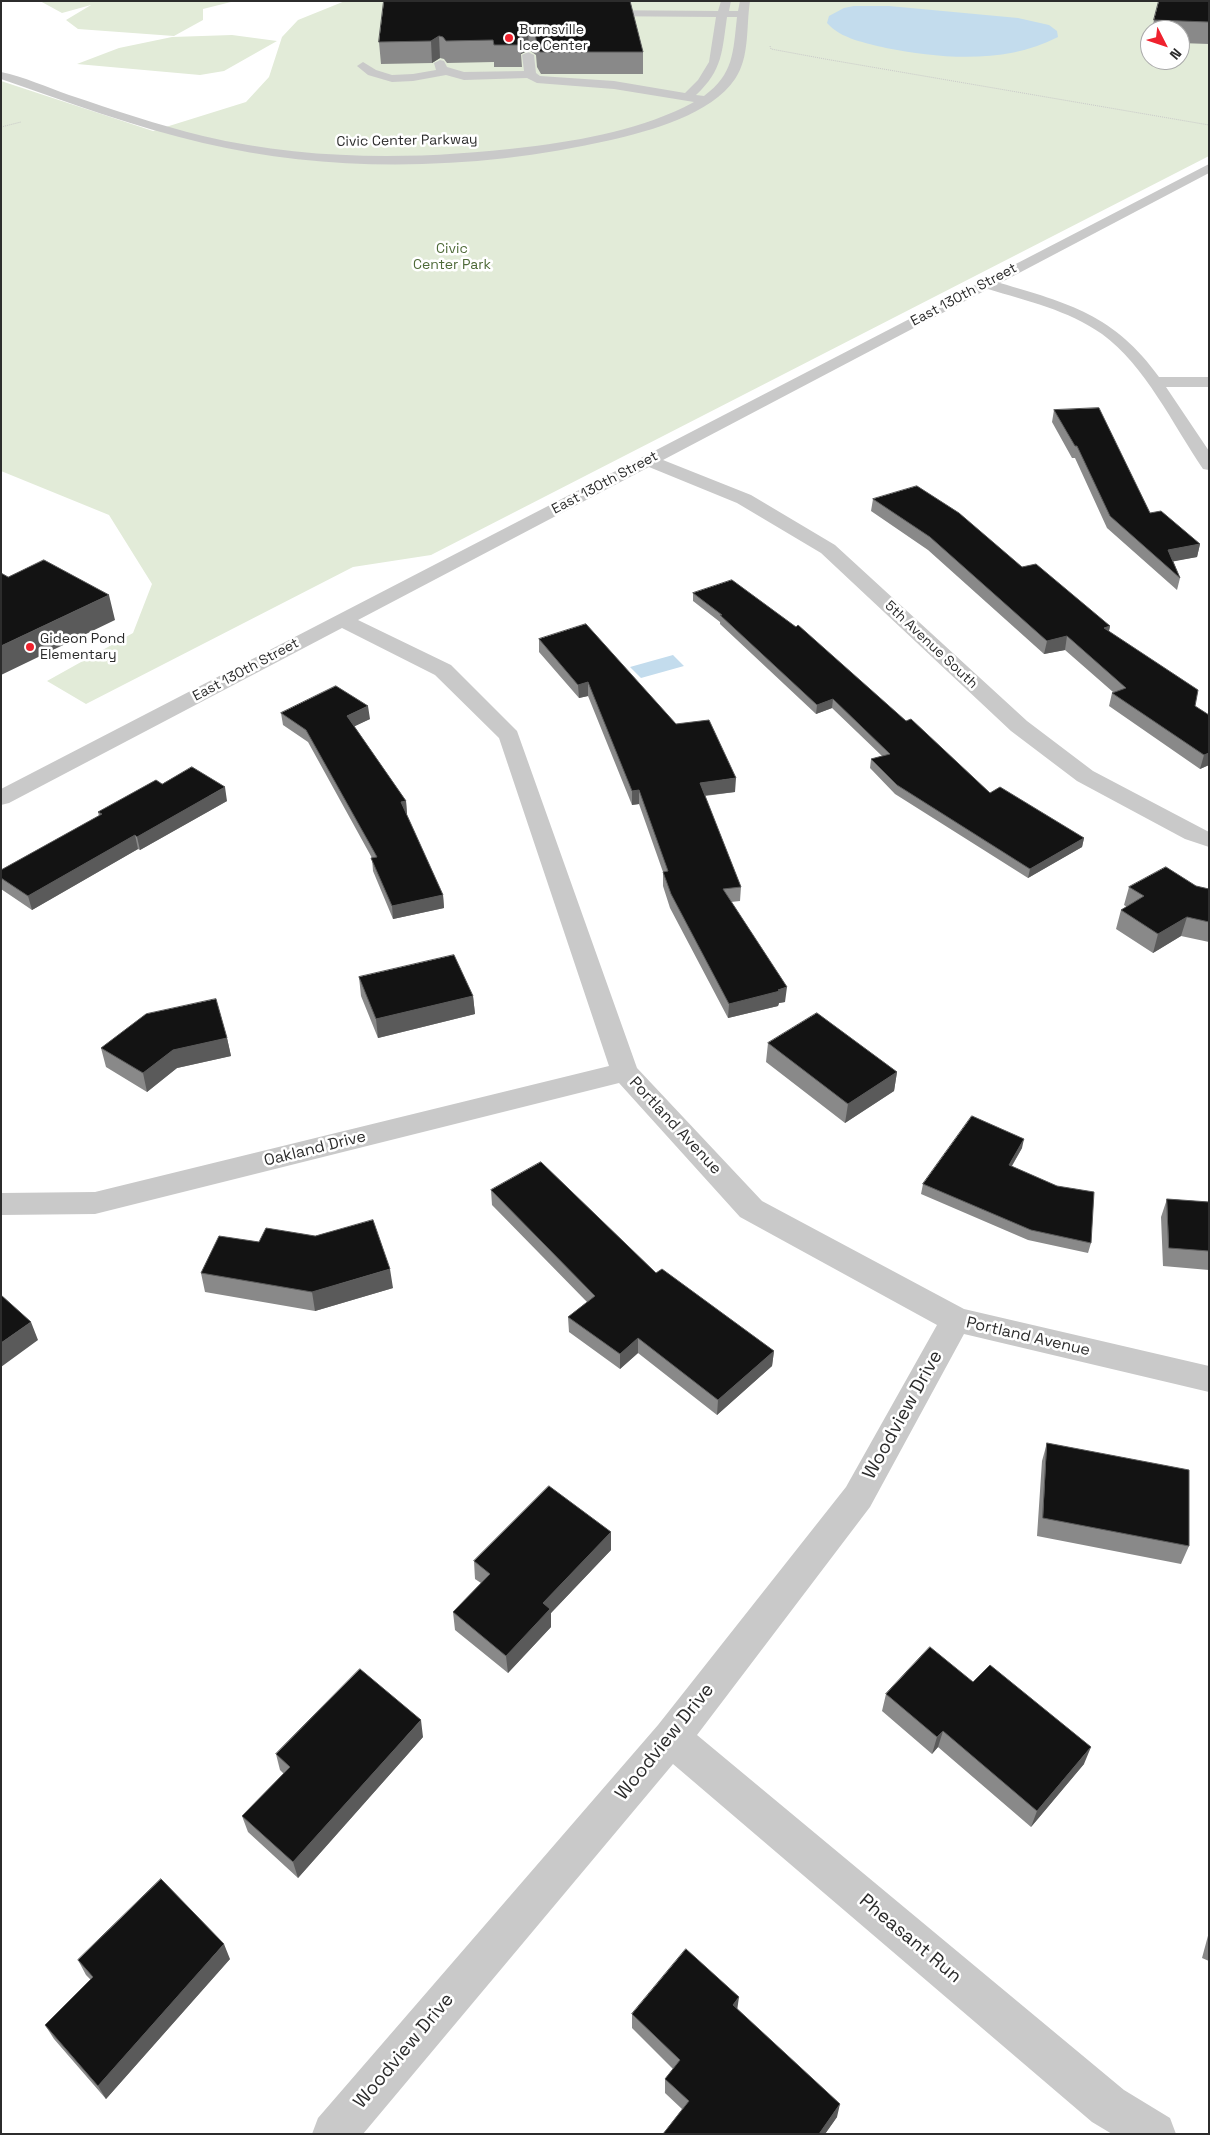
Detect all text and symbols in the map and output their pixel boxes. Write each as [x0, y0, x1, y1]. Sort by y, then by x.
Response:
north arrow [1140, 20, 1190, 70]
place label: Burnsville Ice Center [519, 22, 588, 54]
marker: Burnsville Ice Center [503, 32, 515, 44]
text: N [1166, 45, 1185, 64]
street label: Civic Center Parkway [336, 131, 478, 151]
park label: Civic Center Park [413, 241, 491, 274]
street label: East 130th Street [908, 260, 1020, 330]
street label: East 130th Street [549, 448, 661, 518]
street label: 5th Avenue South [881, 598, 981, 692]
place label: Gideon Pond Elementary [40, 631, 125, 664]
street label: East 130th Street [190, 635, 302, 705]
marker: Gideon Pond Elementary [24, 641, 36, 653]
street label: Portland Avenue [625, 1073, 725, 1179]
street label: Oakland Drive [262, 1127, 368, 1171]
street label: Portland Avenue [964, 1313, 1092, 1361]
street label: Woodview Drive [858, 1347, 948, 1483]
street label: Woodview Drive [611, 1679, 719, 1805]
street label: Pheasant Run [854, 1890, 966, 1988]
street label: Woodview Drive [349, 1989, 459, 2113]

